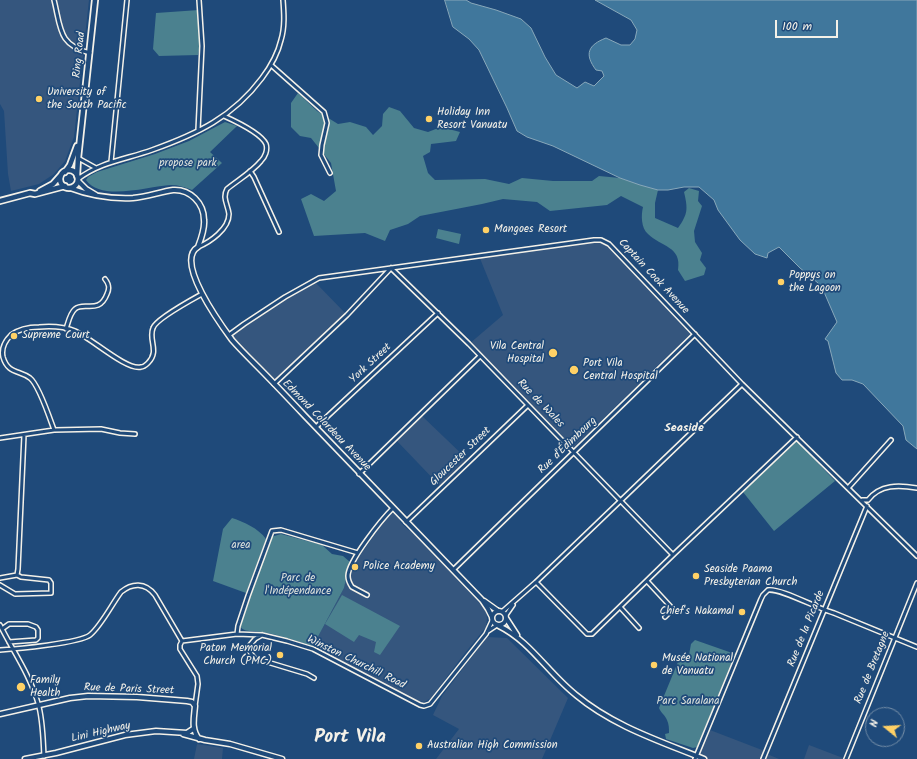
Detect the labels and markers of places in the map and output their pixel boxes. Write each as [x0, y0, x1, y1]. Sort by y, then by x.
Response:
place label: University of the South Pacific [47, 86, 127, 112]
marker: University of the South Pacific [34, 94, 44, 104]
place label: Holiday Inn Resort Vanuatu [437, 106, 507, 132]
marker: Holiday Inn Resort Vanuatu [424, 114, 434, 124]
place label: Mangoes Resort [494, 223, 567, 237]
marker: Mangoes Resort [481, 225, 491, 235]
place label: Poppys on the Lagoon [789, 269, 841, 295]
marker: Poppys on the Lagoon [776, 277, 786, 287]
place label: Supreme Court [22, 329, 90, 343]
marker: Supreme Court [9, 331, 19, 341]
place label: Vila Central Hospital [490, 340, 544, 366]
marker: Vila Central Hospital [547, 347, 559, 359]
place label: Port Vila Central Hospital [583, 357, 658, 383]
marker: Port Vila Central Hospital [568, 364, 580, 376]
place label: Police Academy [363, 560, 435, 574]
marker: Police Academy [350, 562, 360, 572]
place label: Seaside Paama Presbyterian Church [704, 563, 797, 589]
marker: Seaside Paama Presbyterian Church [691, 571, 701, 581]
place label: Chief's Nakamal [660, 605, 734, 619]
marker: Chief's Nakamal [737, 607, 747, 617]
place label: Paton Memorial Church (PMC) [200, 642, 272, 668]
marker: Paton Memorial Church (PMC) [275, 650, 285, 660]
place label: Musée National de Vanuatu [662, 652, 733, 678]
marker: Musée National de Vanuatu [649, 660, 659, 670]
place label: Family Health [30, 674, 60, 700]
marker: Family Health [15, 681, 27, 693]
place label: Australian High Commission [427, 739, 558, 753]
marker: Australian High Commission [414, 741, 424, 751]

